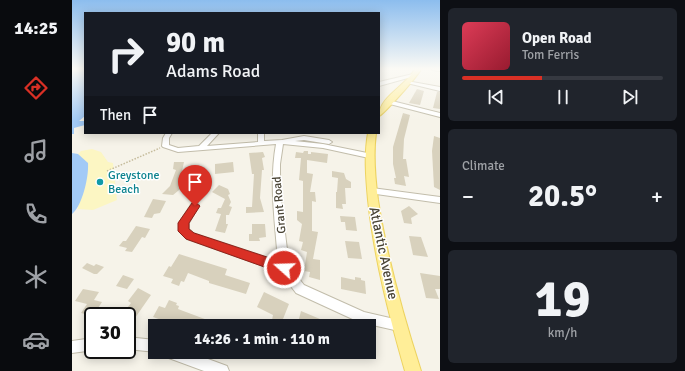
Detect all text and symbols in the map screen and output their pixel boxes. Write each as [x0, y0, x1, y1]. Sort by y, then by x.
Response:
text: 14:25 [14, 17, 58, 39]
text: 90 m [166, 26, 225, 60]
icon: right [100, 28, 152, 80]
text: Open Road [522, 29, 592, 47]
text: Tom Ferris [522, 47, 579, 63]
text: Adams Road [166, 60, 260, 82]
icon: directions [22, 74, 50, 102]
icon: previous [485, 86, 507, 108]
icon: pause [552, 86, 574, 108]
icon: next [619, 86, 641, 108]
icon: arrive [139, 104, 161, 126]
text: Then [100, 106, 131, 124]
icon: music [22, 137, 50, 165]
text: Climate [462, 158, 505, 174]
pin [178, 165, 212, 206]
place label: Greystone Beach [108, 168, 160, 197]
icon: arrive [184, 171, 206, 193]
street label: Grant Road [270, 176, 289, 234]
marker: Greystone Beach [95, 177, 105, 187]
text: 20.5° [528, 178, 597, 215]
text: − [462, 183, 474, 210]
text: + [651, 183, 663, 210]
icon: phone [22, 200, 50, 228]
street label: Atlantic Avenue [365, 205, 402, 301]
position arrow [263, 247, 305, 289]
icon: climate [22, 263, 50, 291]
text: 19 [534, 267, 591, 331]
speed limit sign: 30 [84, 307, 136, 359]
text: km/h [548, 325, 577, 341]
icon: car [22, 326, 50, 354]
text: 14:26 · 1 min · 110 m [194, 330, 330, 348]

